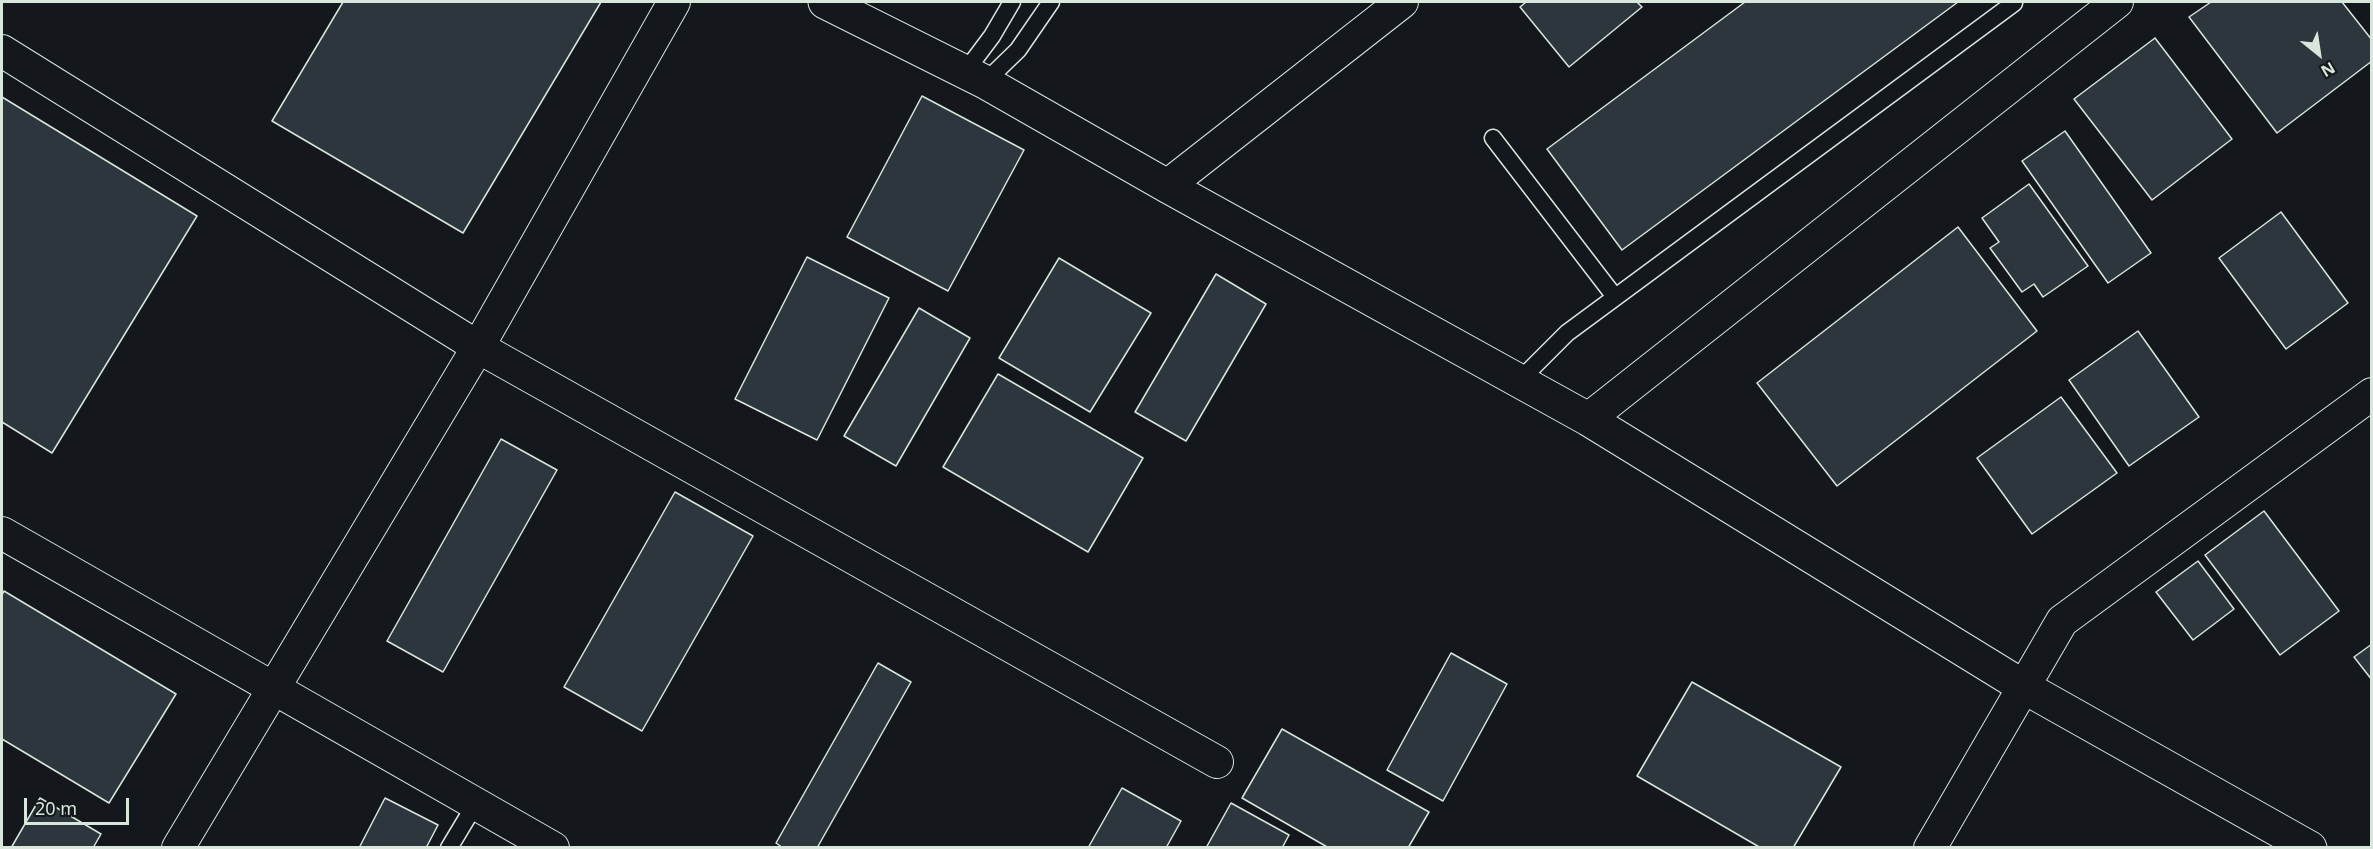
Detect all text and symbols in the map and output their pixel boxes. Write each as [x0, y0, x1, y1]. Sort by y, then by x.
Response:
north arrow [2289, 24, 2349, 84]
text: N [2317, 57, 2339, 82]
scale bar [27, 786, 132, 824]
text: 20 m [35, 796, 77, 820]

